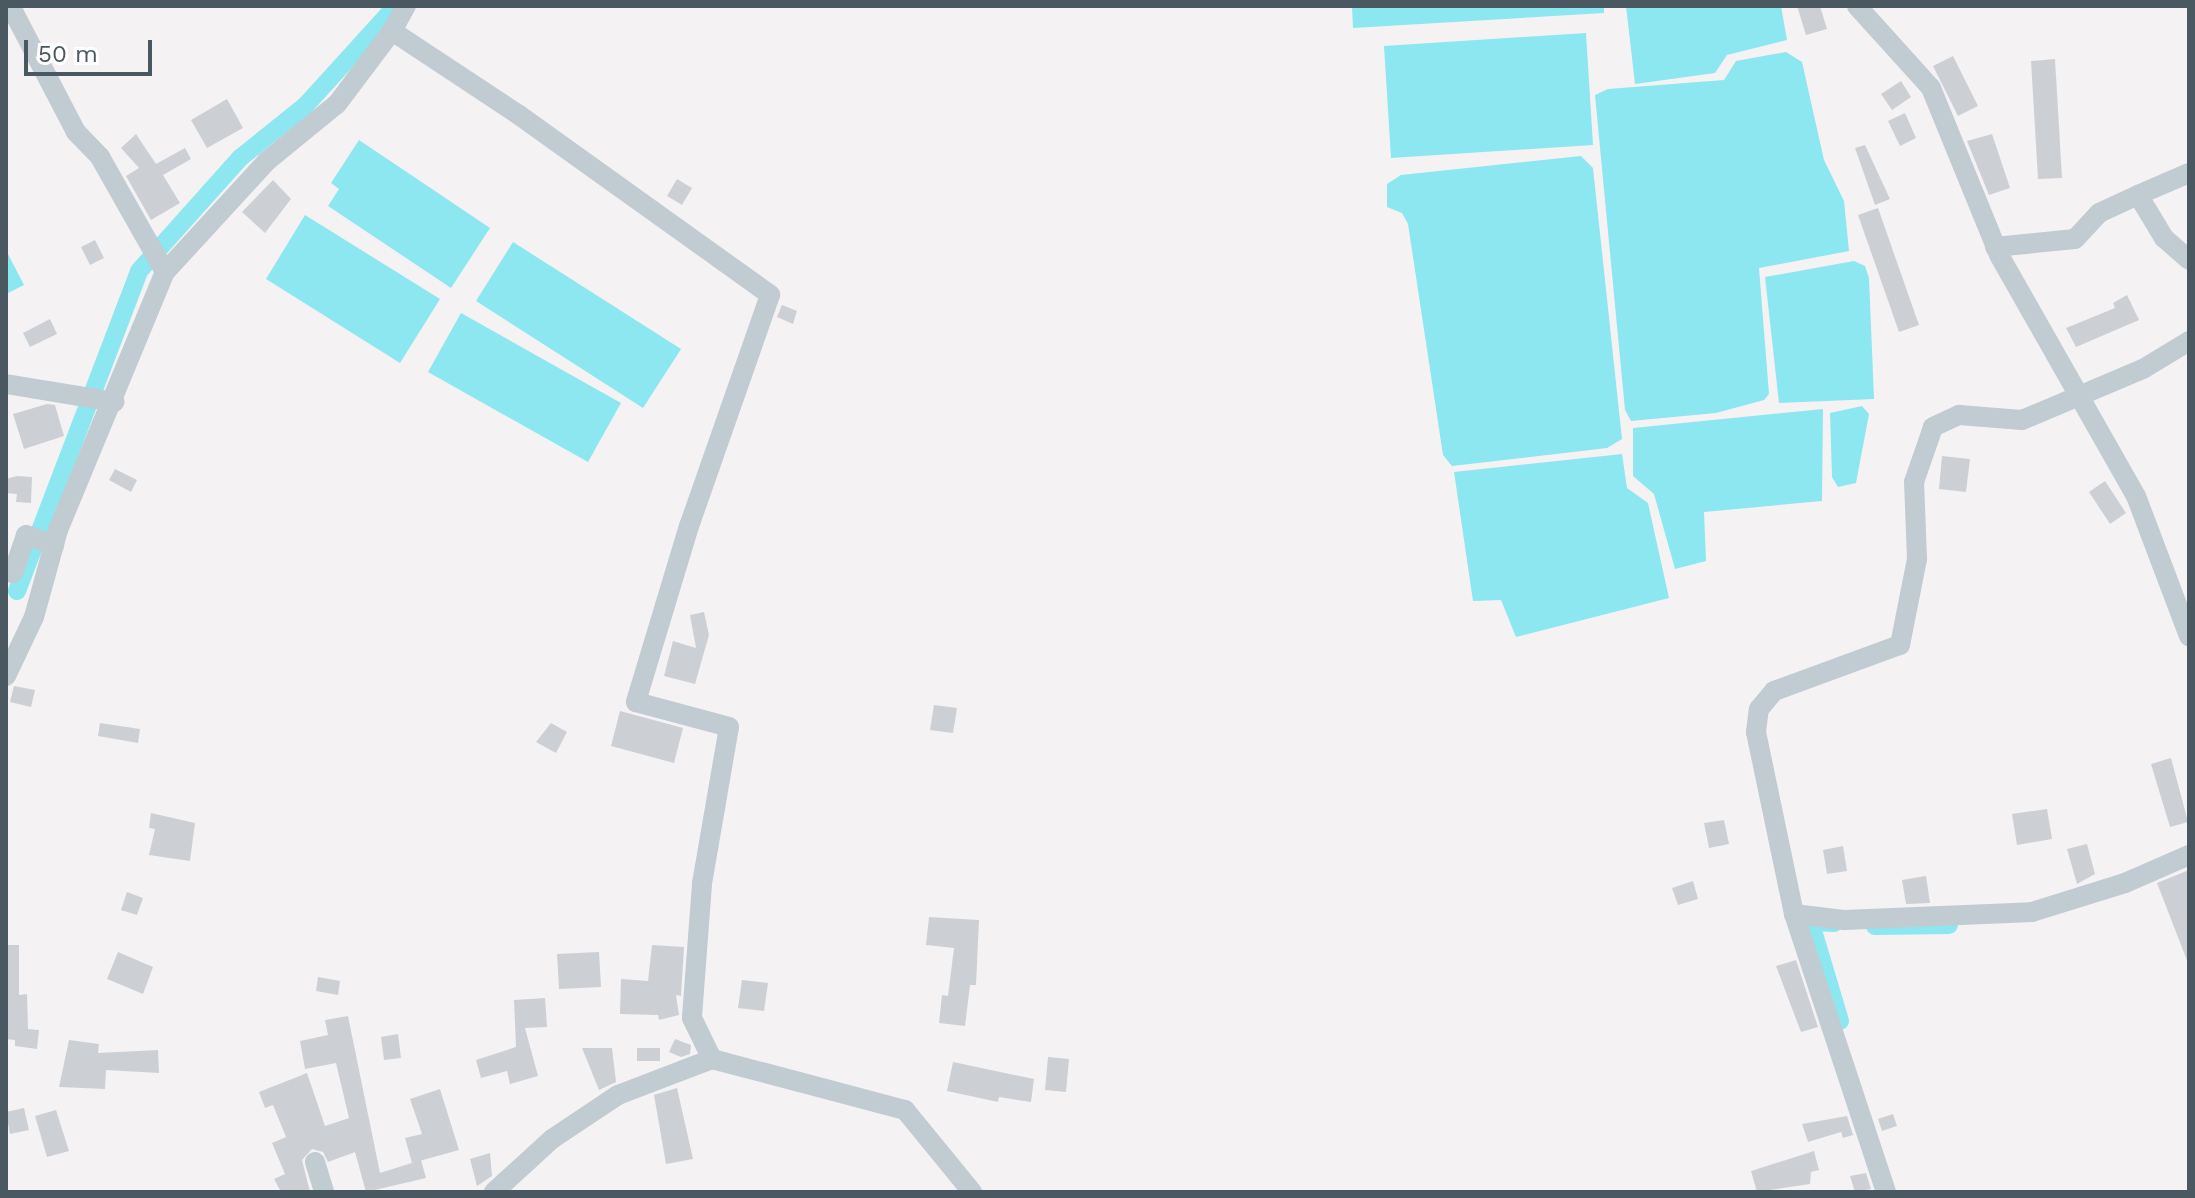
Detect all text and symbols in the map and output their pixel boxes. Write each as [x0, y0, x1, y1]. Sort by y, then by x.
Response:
scale bar [28, 24, 156, 74]
text: 50 m [38, 40, 98, 68]

